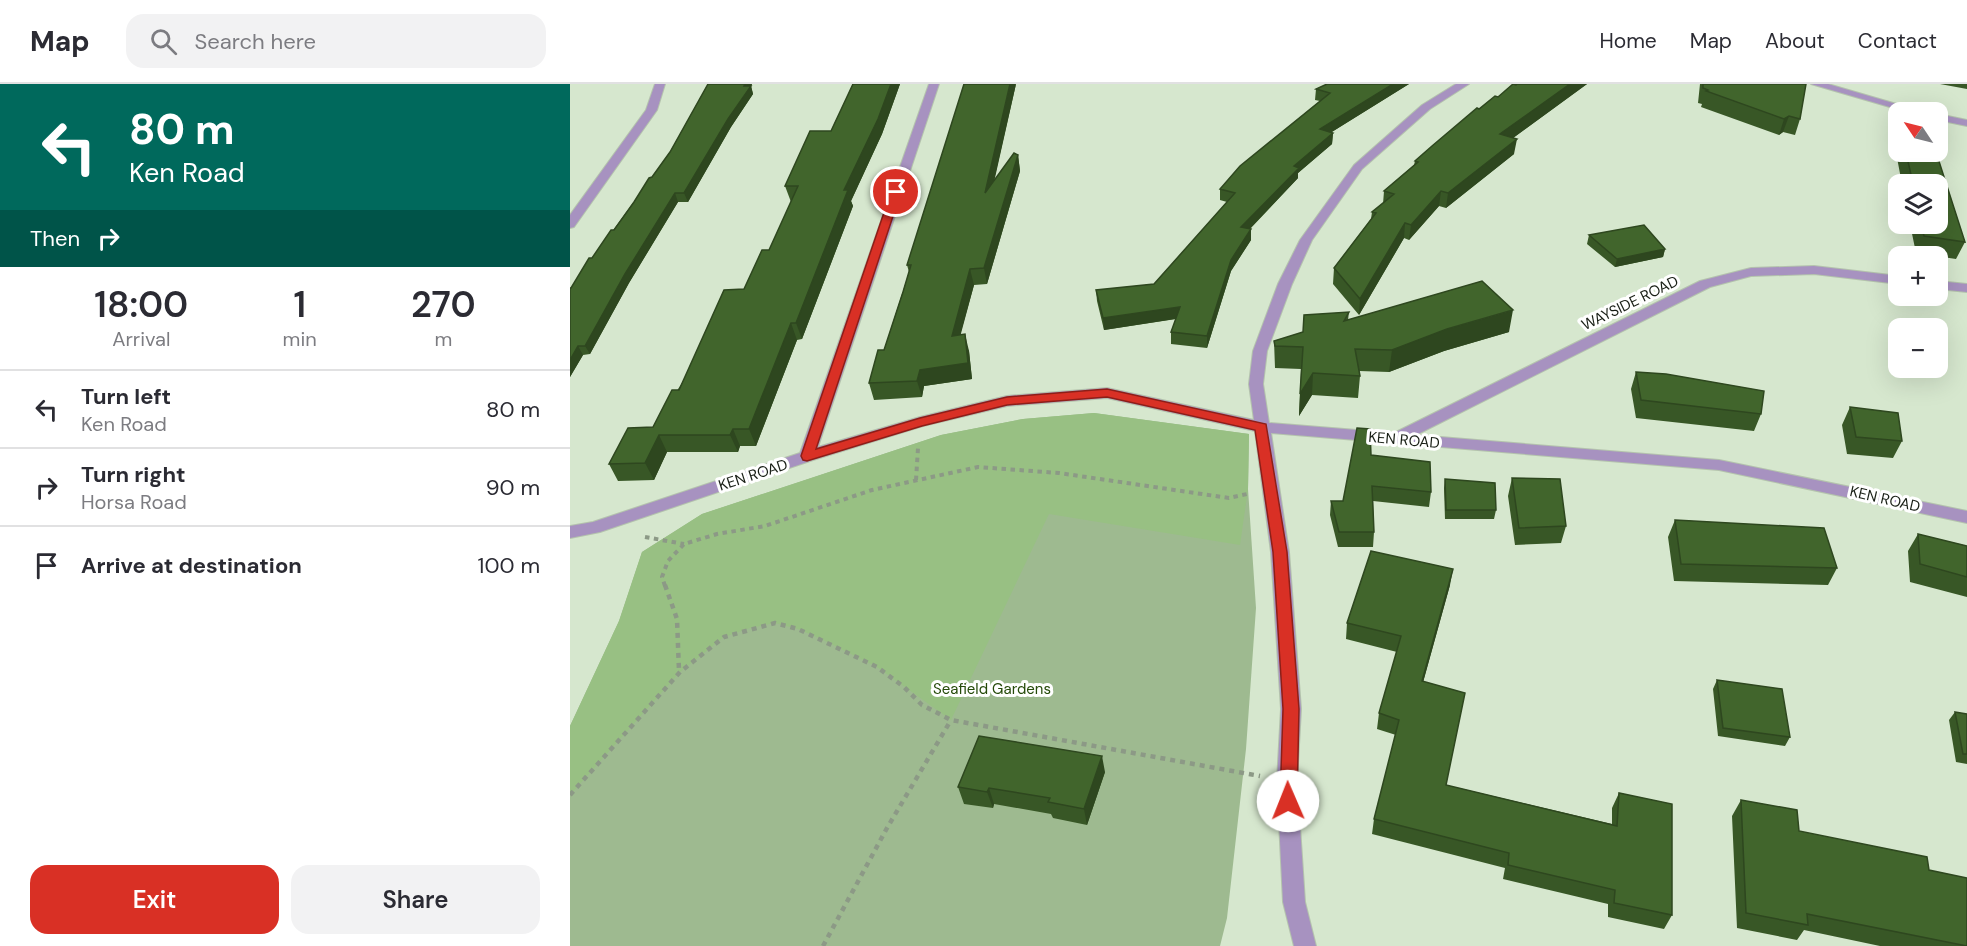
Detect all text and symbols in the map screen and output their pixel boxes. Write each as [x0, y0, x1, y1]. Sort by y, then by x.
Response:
search box [126, 14, 546, 68]
text: Map [30, 23, 90, 60]
icon: search [147, 25, 180, 58]
text: Search here [195, 27, 316, 56]
text: Home [1599, 27, 1657, 55]
text: Map [1690, 27, 1732, 55]
text: About [1765, 27, 1825, 55]
text: Contact [1858, 27, 1937, 55]
text: 80 m [129, 102, 235, 157]
north arrow [1888, 102, 1948, 162]
map controls [1888, 102, 1948, 378]
icon: left [30, 108, 108, 186]
text: Ken Road [129, 155, 245, 190]
pin [870, 166, 921, 217]
button: layers [1888, 174, 1948, 234]
icon: arrive [879, 175, 912, 208]
icon: right [92, 222, 125, 255]
text: Then [30, 224, 80, 253]
button: + [1888, 246, 1948, 306]
street label: WAYSIDE ROAD [1578, 271, 1682, 335]
text: 18:00 [94, 281, 188, 328]
text: 1 [293, 281, 306, 328]
text: 270 [411, 281, 476, 328]
button: − [1888, 318, 1948, 378]
text: Arrival [112, 326, 170, 352]
text: min [283, 326, 317, 352]
text: m [434, 326, 452, 352]
text: Turn left [81, 382, 171, 411]
icon: left [30, 393, 63, 426]
text: 80 m [486, 395, 540, 424]
text: Ken Road [81, 411, 167, 437]
street label: KEN ROAD [1367, 427, 1441, 453]
street label: KEN ROAD [716, 454, 790, 496]
text: Turn right [81, 460, 186, 489]
icon: right [30, 471, 63, 504]
text: 90 m [486, 473, 540, 502]
street label: KEN ROAD [1848, 481, 1922, 517]
text: Horsa Road [81, 489, 187, 515]
icon: arrive [30, 549, 63, 582]
text: Arrive at destination [81, 551, 302, 580]
text: 100 m [478, 551, 540, 580]
park label: Seafield Gardens [933, 679, 1051, 699]
position arrow [1256, 769, 1320, 833]
button: Exit [30, 865, 279, 934]
button: Share [291, 865, 540, 934]

